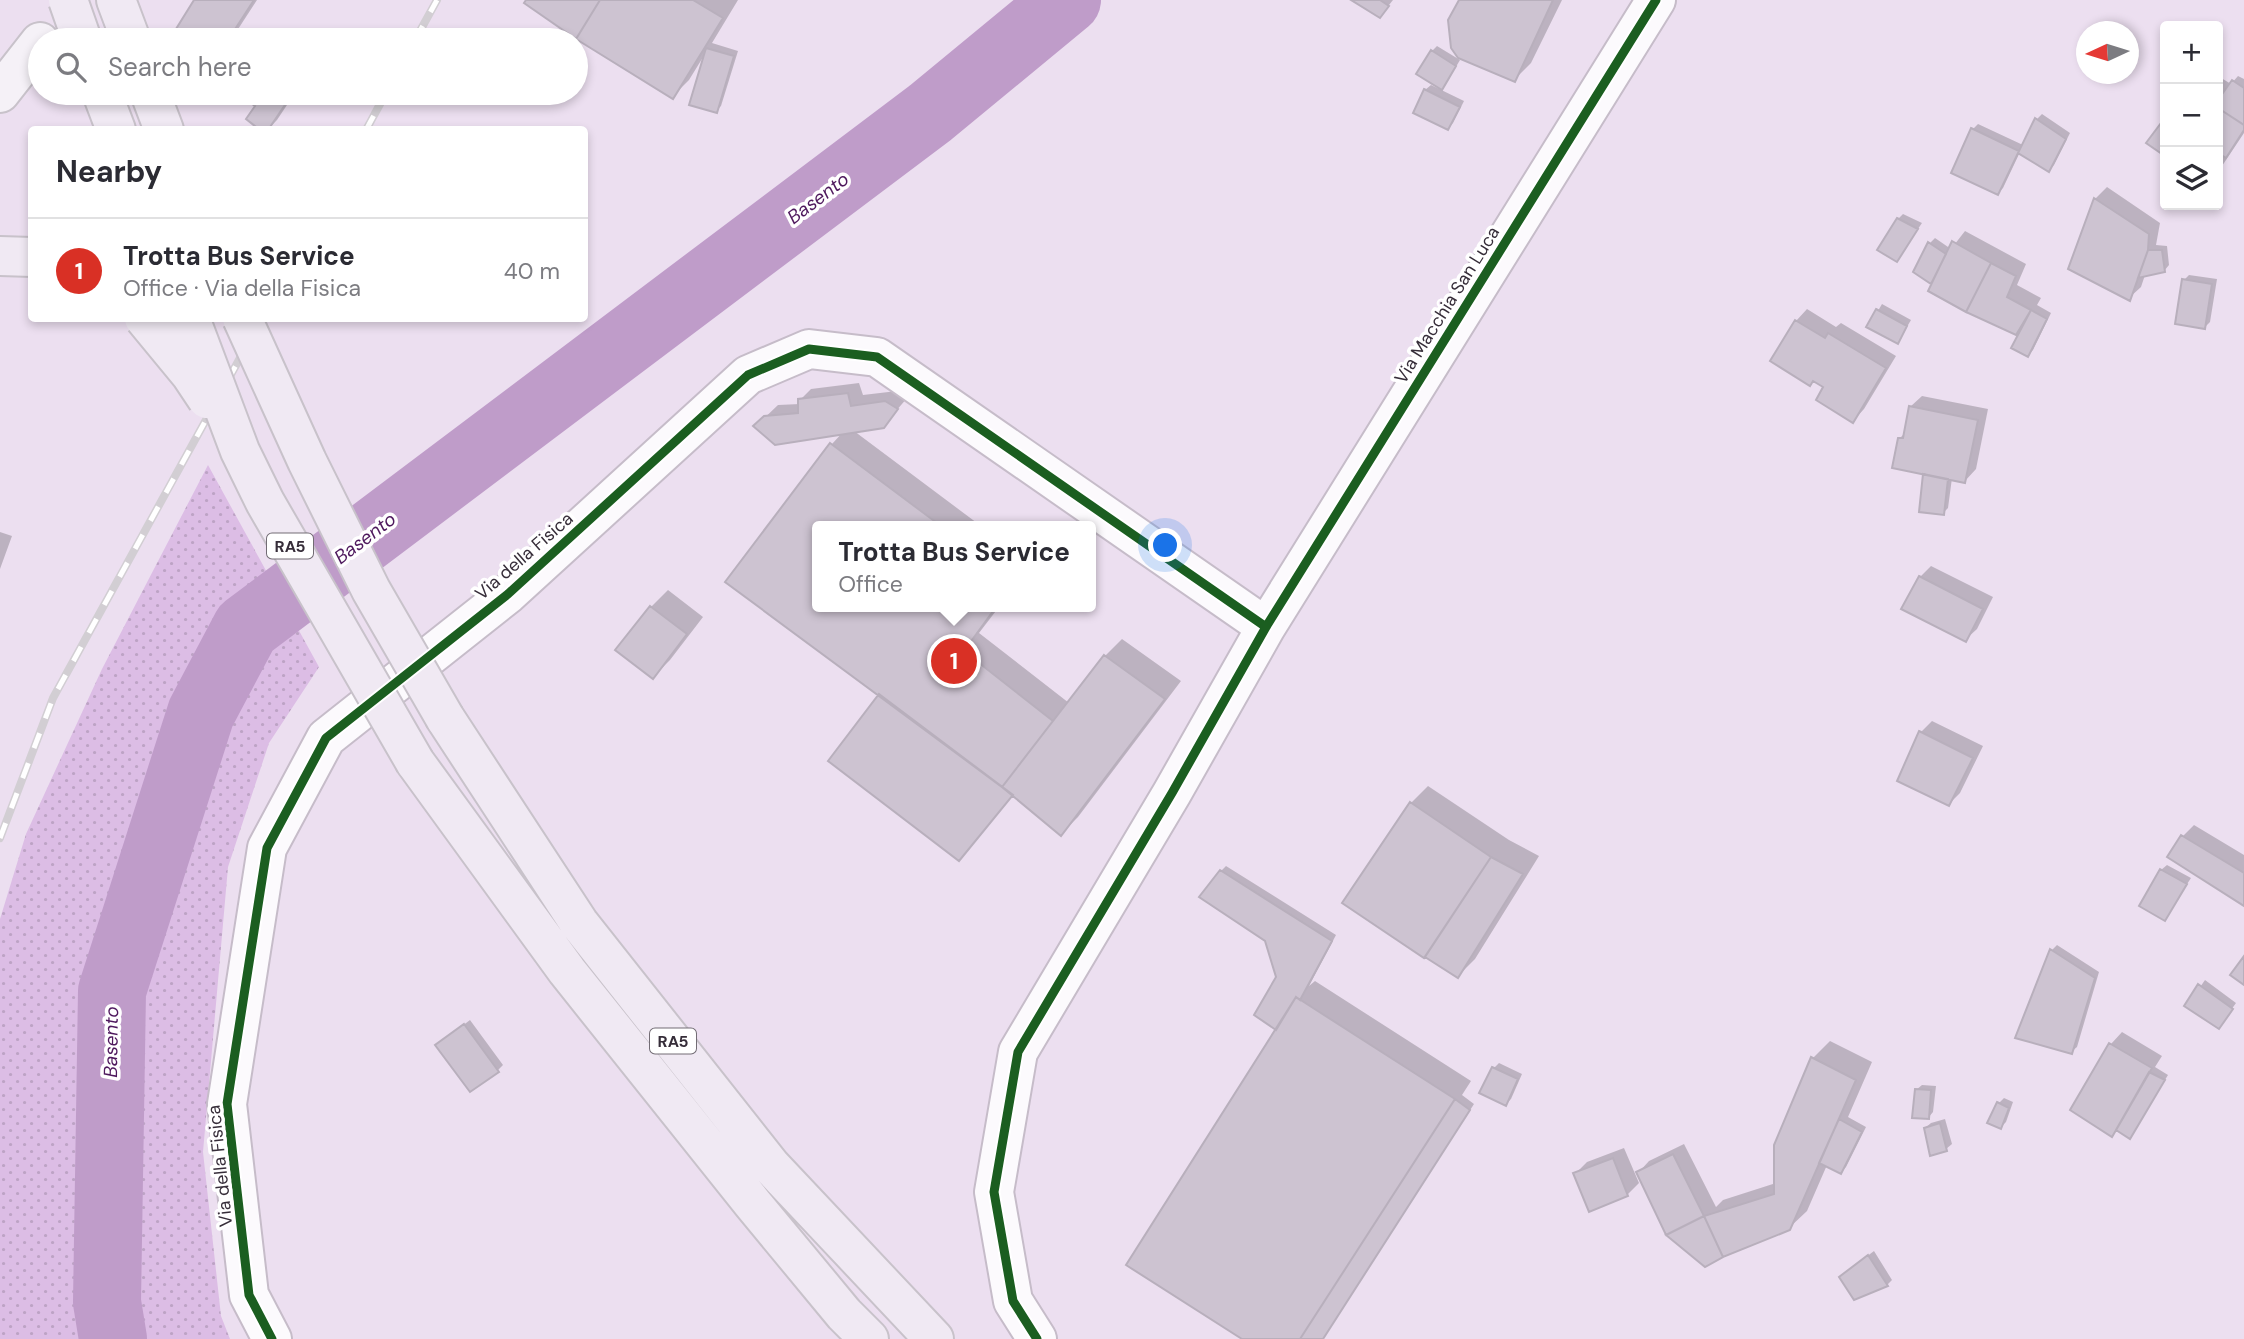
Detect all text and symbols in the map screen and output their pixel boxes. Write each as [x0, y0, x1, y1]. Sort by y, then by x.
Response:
north arrow [2076, 21, 2139, 84]
map controls [2160, 21, 2223, 210]
button: + [2160, 21, 2223, 84]
search box [28, 28, 588, 105]
icon: search [52, 48, 90, 86]
text: Search here [108, 50, 251, 84]
button: − [2160, 84, 2223, 147]
button: layers [2160, 147, 2223, 210]
text: Nearby [56, 152, 162, 191]
water label: Basento [782, 167, 854, 229]
street label: Via Macchia San Luca [1389, 222, 1505, 388]
text: Trotta Bus Service [123, 239, 355, 273]
text: 1 [75, 256, 83, 286]
text: 40 m [504, 256, 560, 286]
text: Office · Via della Fisica [123, 273, 361, 303]
water label: Basento [329, 507, 401, 569]
street label: Via della Fisica [470, 507, 578, 605]
popup [812, 521, 1096, 612]
your location [1148, 528, 1182, 562]
road number: RA5 [267, 534, 313, 558]
text: Trotta Bus Service [838, 535, 1070, 569]
text: Office [838, 569, 903, 599]
pin: 1 [931, 635, 977, 687]
water label: Basento [98, 1006, 124, 1078]
road number: RA5 [650, 1028, 696, 1054]
street label: Via della Fisica [202, 1104, 238, 1228]

